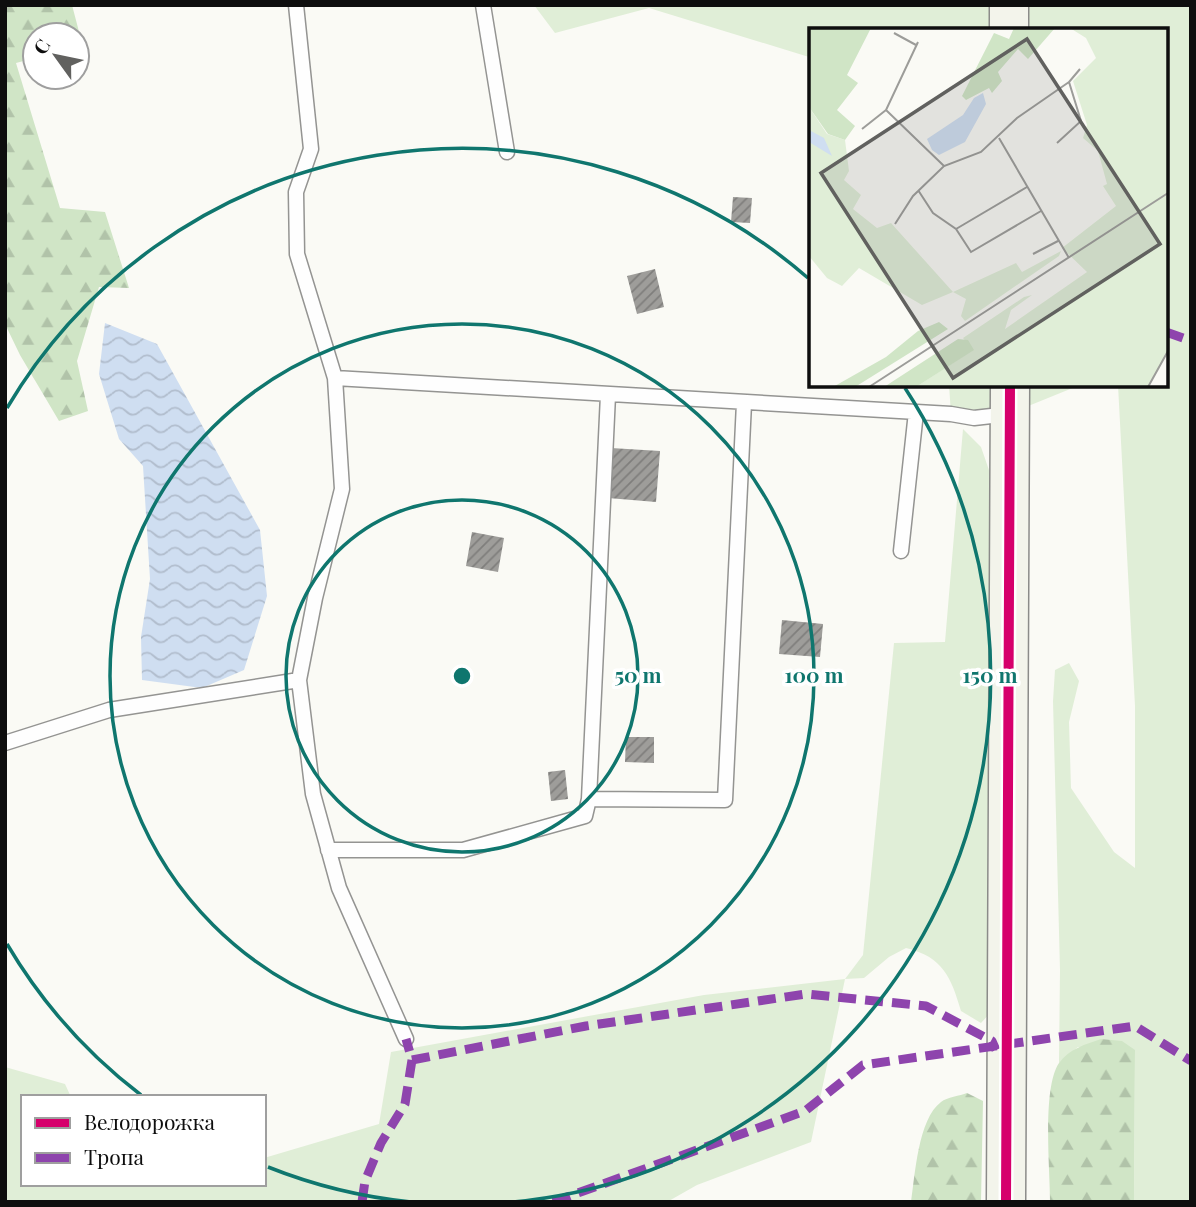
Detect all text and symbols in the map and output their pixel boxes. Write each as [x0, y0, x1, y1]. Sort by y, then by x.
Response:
north arrow [21, 21, 91, 91]
inset map [809, 28, 1168, 387]
text: С [26, 33, 55, 59]
text: 50 m [614, 660, 662, 688]
text: 100 m [784, 660, 844, 688]
text: 150 m [963, 660, 1017, 688]
centre of rings [450, 664, 474, 688]
legend [21, 1095, 266, 1186]
text: Велодорожка [84, 1107, 215, 1135]
text: Тропа [84, 1142, 145, 1170]

